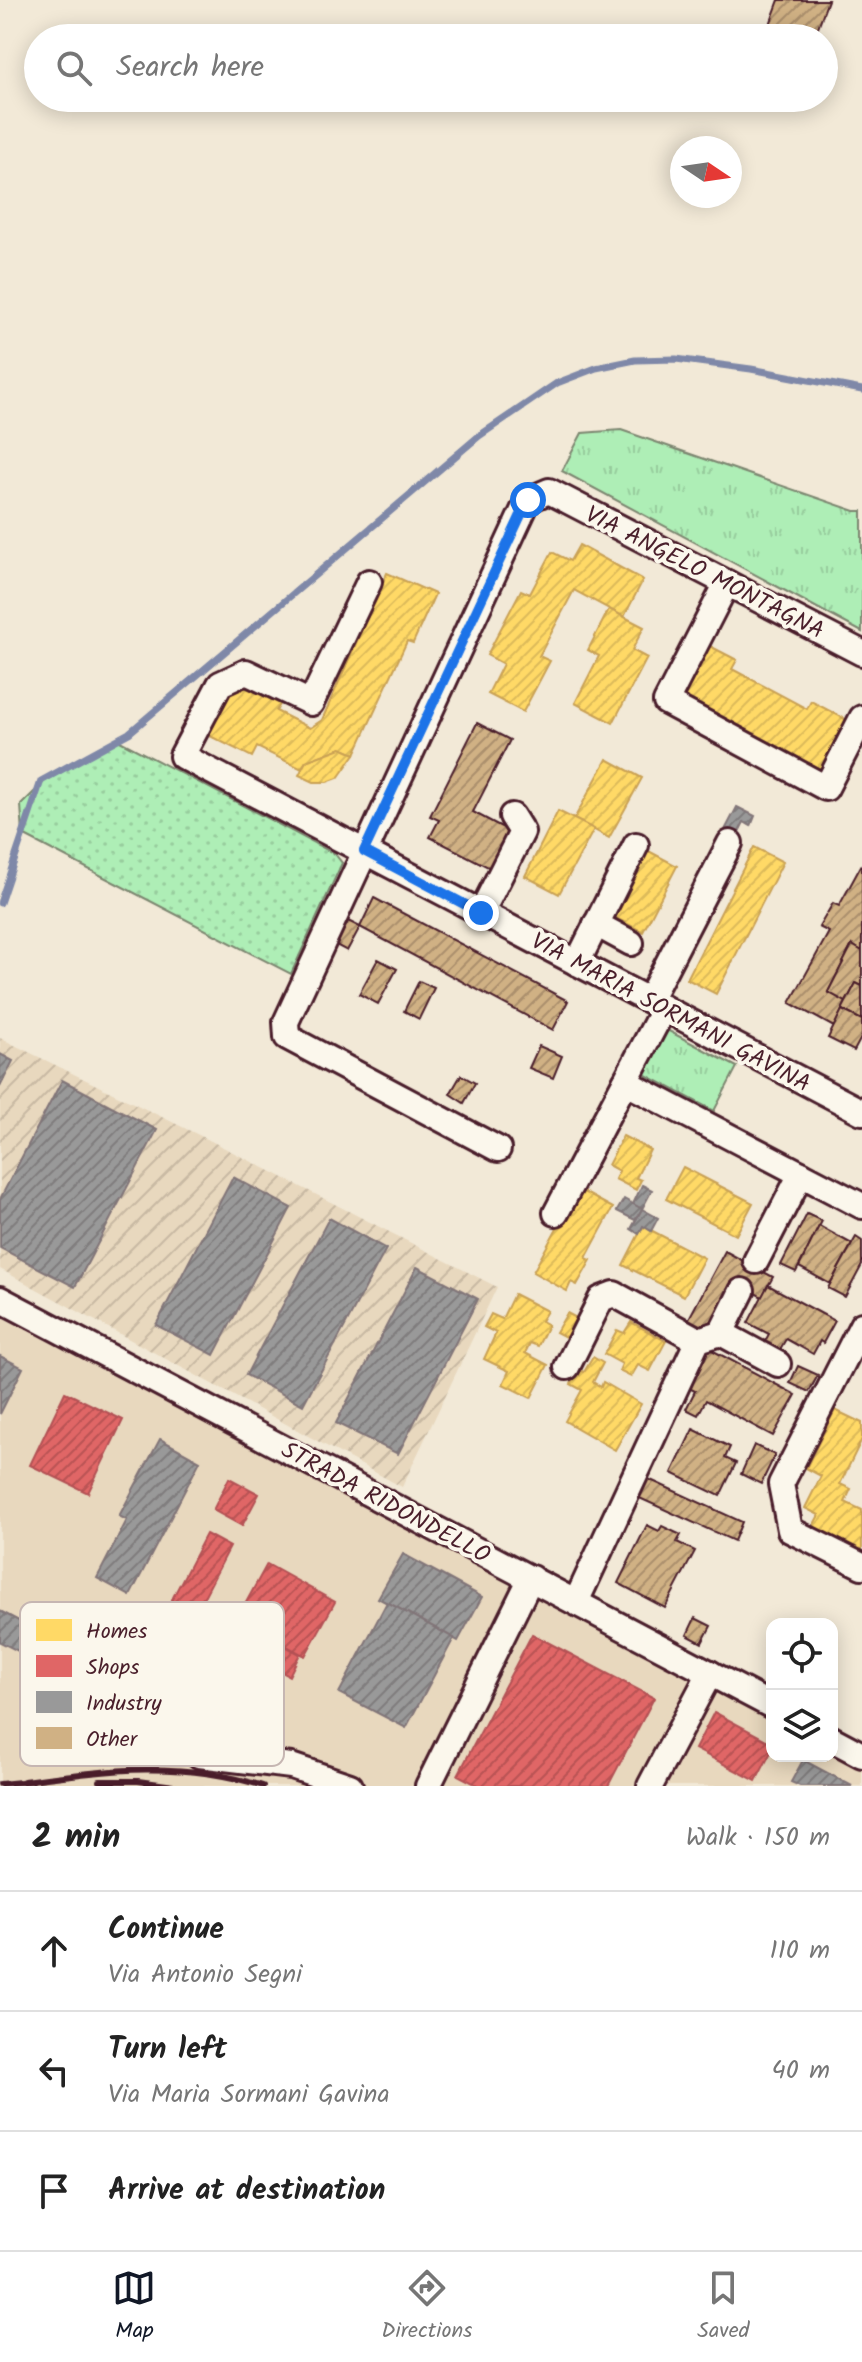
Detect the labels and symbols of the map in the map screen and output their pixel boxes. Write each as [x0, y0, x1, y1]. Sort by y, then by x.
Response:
north arrow [670, 136, 742, 208]
route start [510, 482, 546, 518]
street label: VIA ANGELO MONTAGNA [578, 496, 831, 651]
route end [463, 895, 499, 931]
street label: VIA MARIA SORMANI GAVINA [523, 923, 817, 1104]
street label: STRADA RIDONDELLO [274, 1432, 497, 1575]
legend [20, 1602, 284, 1766]
text: Homes [86, 1615, 148, 1650]
text: Shops [86, 1651, 140, 1686]
text: Industry [86, 1687, 162, 1722]
text: Other [86, 1723, 139, 1758]

